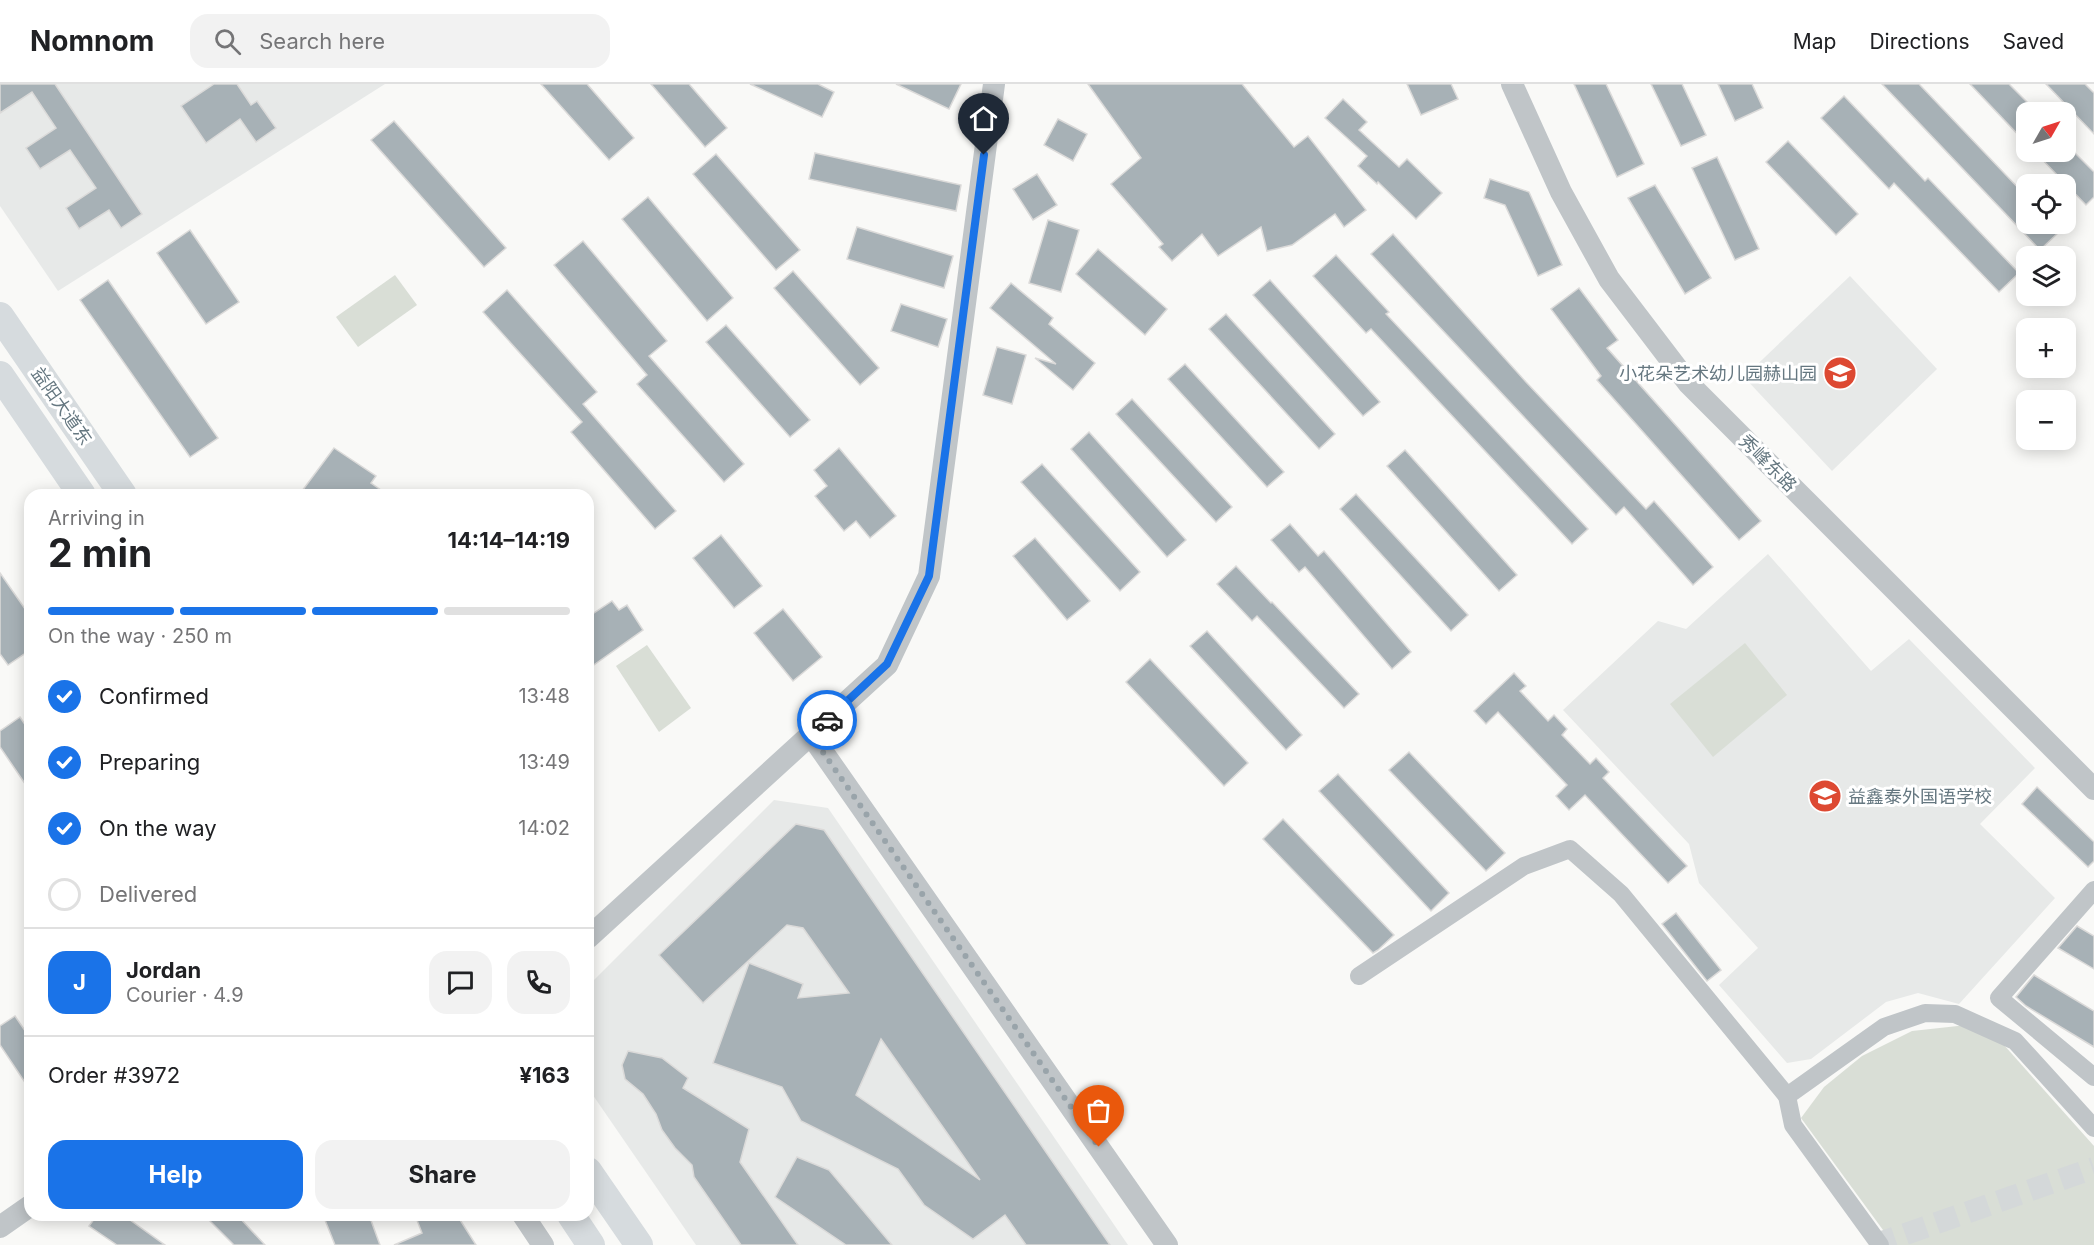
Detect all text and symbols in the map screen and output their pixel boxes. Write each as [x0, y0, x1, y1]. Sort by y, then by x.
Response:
search box [190, 14, 610, 68]
text: Nomnom [30, 24, 154, 58]
icon: search [211, 25, 244, 58]
text: Search here [259, 28, 385, 54]
text: Map [1793, 29, 1836, 54]
text: Directions [1869, 29, 1970, 54]
text: Saved [2003, 29, 2064, 54]
pin [958, 93, 1009, 155]
icon: home [967, 102, 1000, 135]
north arrow [2016, 102, 2076, 162]
map controls [2016, 102, 2076, 450]
button: locate [2016, 174, 2076, 234]
button: layers [2016, 246, 2076, 306]
button: + [2016, 318, 2076, 378]
school or university icon: 小花朵艺术幼儿园赫山园 [1822, 355, 1858, 391]
street label: 益阳大道东 [28, 363, 96, 449]
place label: 小花朵艺术幼儿园赫山园 [1619, 363, 1817, 384]
button: − [2016, 390, 2076, 450]
street label: 秀峰东路 [1735, 430, 1801, 496]
text: Arriving in [48, 506, 145, 530]
text: 14:14–14:19 [447, 527, 570, 553]
text: 2 min [48, 529, 152, 576]
text: On the way · 250 m [48, 624, 232, 648]
icon: check [48, 680, 81, 713]
text: Confirmed [99, 683, 209, 709]
text: 13:48 [518, 684, 570, 708]
courier [797, 690, 857, 750]
icon: car [811, 704, 844, 737]
icon: check [48, 746, 81, 779]
text: Preparing [99, 749, 200, 775]
text: 13:49 [518, 750, 570, 774]
school or university icon: 益鑫泰外国语学校 [1807, 778, 1843, 814]
place label: 益鑫泰外国语学校 [1848, 786, 1992, 807]
icon: check [48, 812, 81, 845]
text: On the way [99, 815, 217, 841]
text: 14:02 [518, 816, 570, 840]
text: Delivered [99, 881, 197, 907]
button: chat [429, 951, 492, 1014]
button: phone [507, 951, 570, 1014]
text: Jordan [126, 957, 201, 983]
text: J [73, 969, 86, 995]
text: Courier · 4.9 [126, 983, 244, 1007]
text: Order #3972 [48, 1062, 180, 1088]
text: ¥163 [519, 1062, 570, 1088]
pin [1073, 1085, 1124, 1147]
icon: bag [1082, 1094, 1115, 1127]
button: Help [48, 1140, 303, 1209]
button: Share [315, 1140, 570, 1209]

